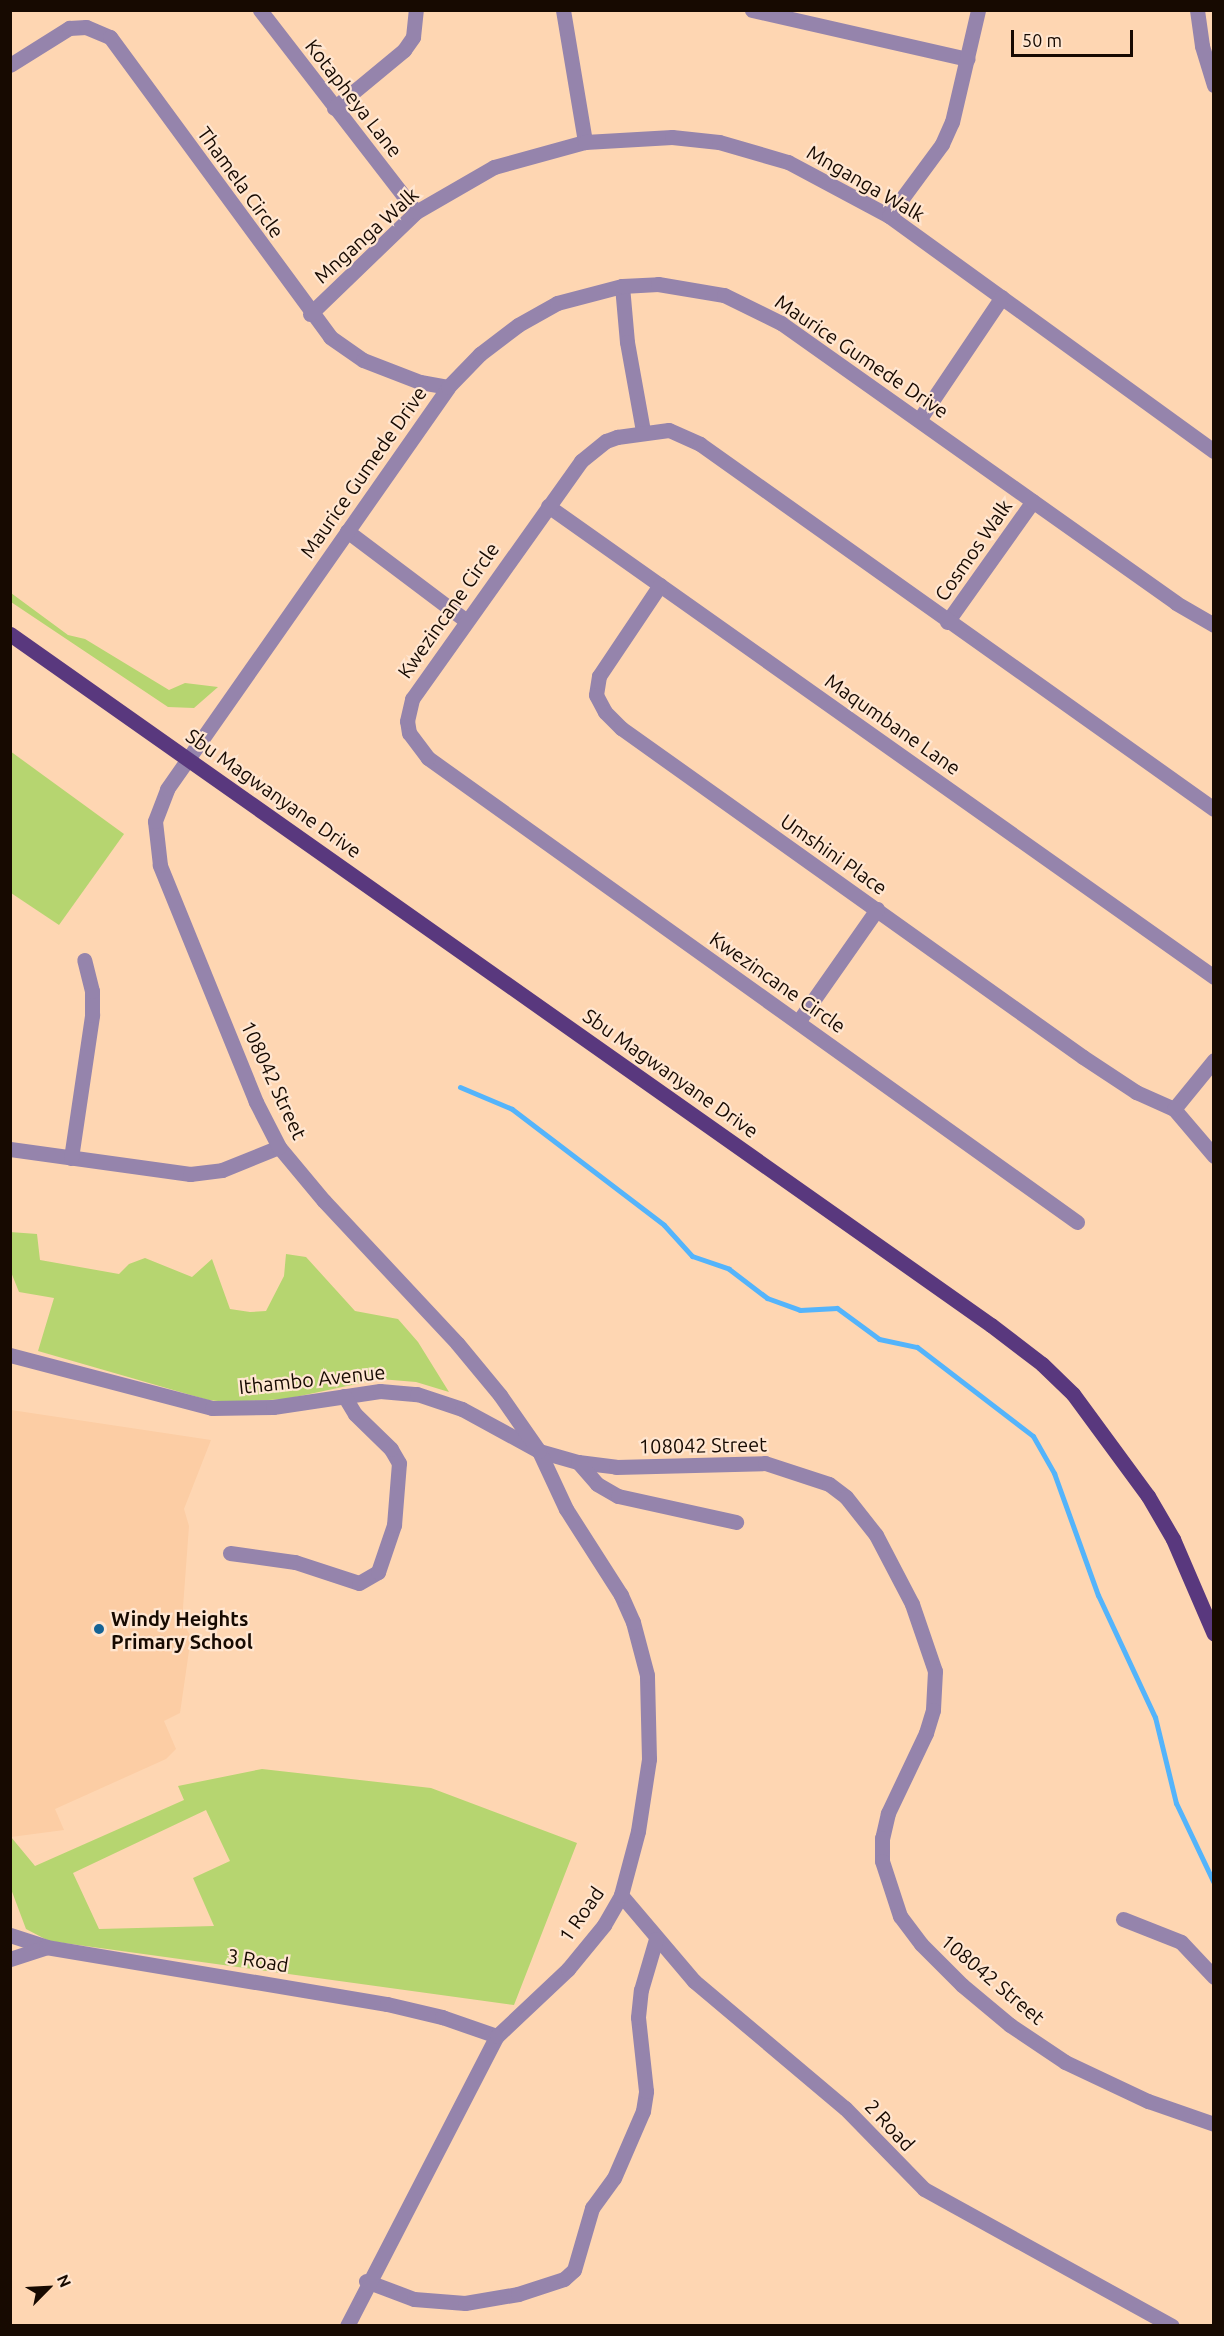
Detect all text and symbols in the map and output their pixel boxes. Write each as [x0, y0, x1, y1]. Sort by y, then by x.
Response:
scale bar [1014, 18, 1136, 56]
text: 50 m [1022, 30, 1062, 50]
street label: Kotapheya Lane [300, 34, 408, 162]
street label: Thamela Circle [193, 122, 289, 242]
street label: Mnganga Walk [803, 140, 929, 226]
street label: Mnganga Walk [309, 182, 423, 288]
street label: Maurice Gumede Drive [771, 289, 953, 423]
street label: Maurice Gumede Drive [295, 382, 431, 562]
street label: Cosmos Walk [929, 495, 1017, 605]
street label: Kwezincane Circle [392, 537, 504, 683]
street label: Maqumbane Lane [821, 668, 965, 780]
street label: Sbu Magwanyane Drive [182, 723, 366, 863]
street label: Umshini Place [776, 808, 892, 900]
street label: Kwezincane Circle [705, 926, 851, 1038]
street label: Sbu Magwanyane Drive [579, 1003, 763, 1143]
street label: 108042 Street [236, 1017, 312, 1143]
street label: Ithambo Avenue [237, 1359, 387, 1399]
street label: 108042 Street [639, 1432, 767, 1458]
place label: Windy Heights Primary School [111, 1606, 253, 1653]
marker: Windy Heights Primary School [92, 1622, 106, 1636]
street label: 1 Road [553, 1882, 609, 1946]
street label: 108042 Street [936, 1929, 1050, 2029]
street label: 3 Road [226, 1943, 290, 1977]
street label: 2 Road [860, 2094, 920, 2156]
north arrow [18, 2258, 78, 2318]
text: N [54, 2272, 75, 2290]

